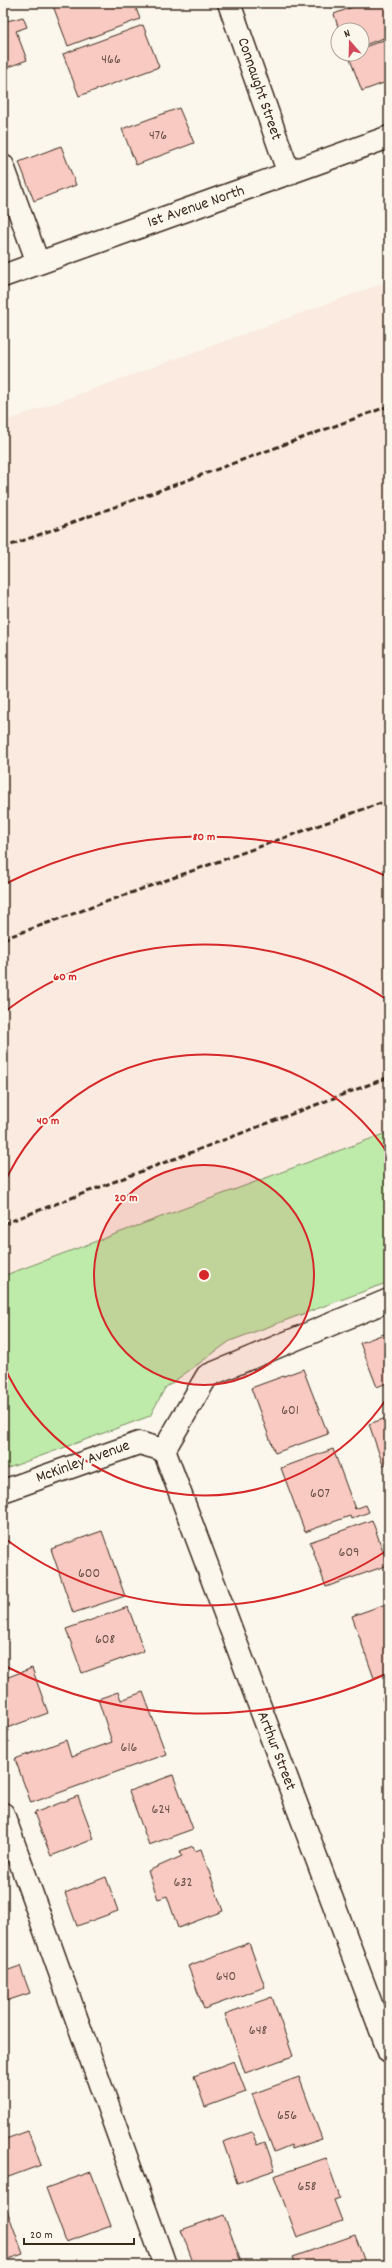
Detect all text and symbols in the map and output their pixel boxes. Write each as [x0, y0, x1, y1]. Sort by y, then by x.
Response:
north arrow [330, 22, 370, 62]
text: N [342, 26, 353, 43]
street label: Connaught Street [231, 35, 287, 143]
house number: 466 [101, 50, 121, 70]
house number: 476 [149, 126, 167, 146]
street label: 1st Avenue North [144, 180, 248, 234]
text: 80 m [193, 829, 215, 846]
text: 60 m [53, 969, 77, 986]
text: 40 m [37, 1113, 59, 1130]
text: 20 m [115, 1190, 137, 1207]
centre of rings [197, 1268, 211, 1282]
house number: 601 [281, 1401, 299, 1421]
street label: McKinley Avenue [33, 1434, 133, 1490]
house number: 607 [310, 1484, 330, 1504]
house number: 609 [339, 1543, 359, 1563]
house number: 600 [78, 1564, 100, 1584]
house number: 608 [95, 1630, 115, 1650]
street label: Arthur Street [250, 1708, 302, 1794]
house number: 616 [121, 1738, 138, 1758]
house number: 624 [152, 1800, 170, 1820]
house number: 632 [173, 1873, 193, 1893]
house number: 640 [216, 1967, 236, 1987]
house number: 648 [249, 2021, 268, 2041]
house number: 656 [277, 2106, 297, 2126]
house number: 658 [298, 2177, 317, 2197]
scale bar [24, 2220, 134, 2246]
text: 20 m [30, 2227, 53, 2244]

